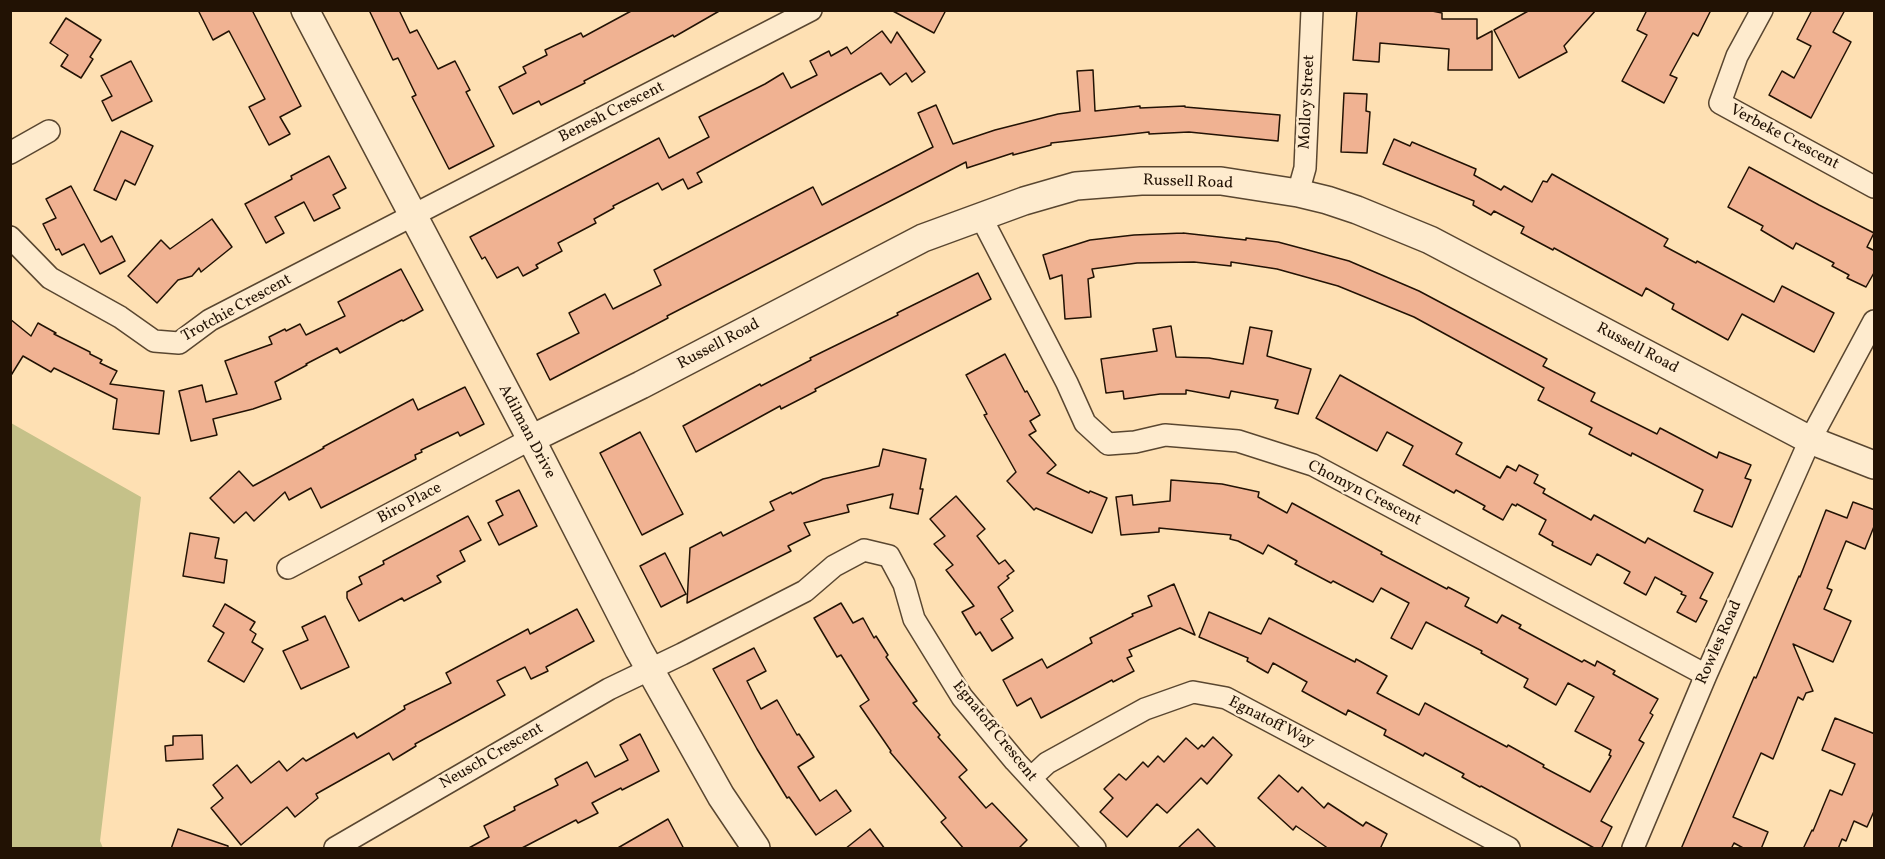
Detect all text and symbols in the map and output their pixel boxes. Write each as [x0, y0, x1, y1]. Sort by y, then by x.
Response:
street label: Molloy Street [1296, 54, 1320, 150]
street label: Benesh Crescent [556, 78, 668, 148]
street label: Verbeke Crescent [1726, 101, 1842, 175]
street label: Russell Road [1143, 172, 1233, 194]
street label: Trotchie Crescent [179, 271, 295, 347]
street label: Russell Road [675, 315, 763, 375]
street label: Russell Road [1593, 319, 1681, 379]
street label: Adilman Drive [493, 382, 559, 482]
street label: Chomyn Crescent [1304, 457, 1424, 531]
street label: Biro Place [375, 479, 445, 529]
street label: Rowles Road [1693, 598, 1747, 688]
street label: Egnatoff Crescent [947, 678, 1041, 786]
street label: Egnatoff Way [1225, 693, 1317, 753]
street label: Neusch Crescent [437, 720, 547, 794]

